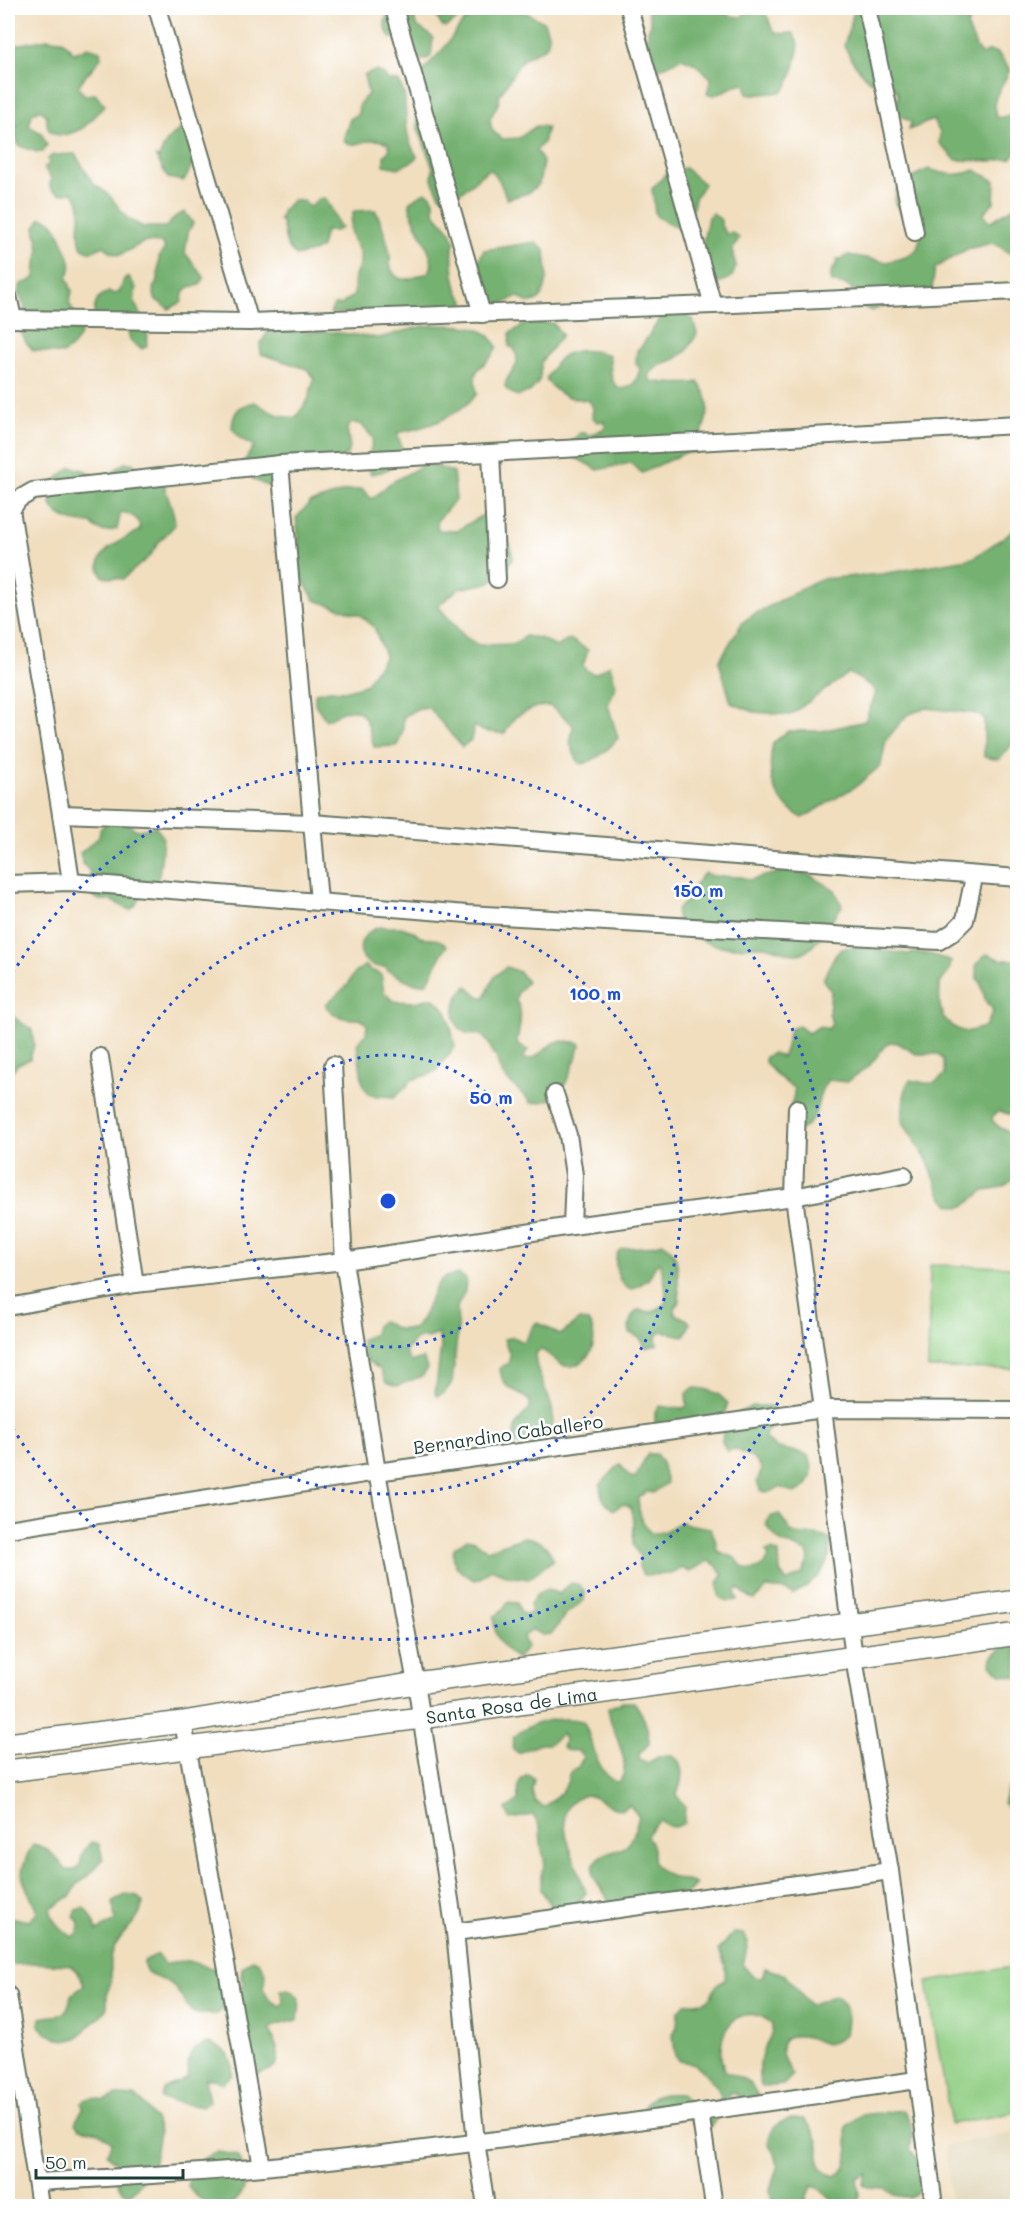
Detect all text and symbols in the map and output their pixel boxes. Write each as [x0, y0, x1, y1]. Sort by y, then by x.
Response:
text: 150 m [673, 878, 723, 902]
text: 100 m [569, 981, 621, 1005]
text: 50 m [470, 1085, 512, 1109]
centre of rings [378, 1191, 398, 1211]
street label: Bernardino Caballero [411, 1409, 605, 1459]
street label: Santa Rosa de Lima [424, 1681, 599, 1729]
scale bar [36, 2142, 183, 2180]
text: 50 m [45, 2150, 87, 2174]

